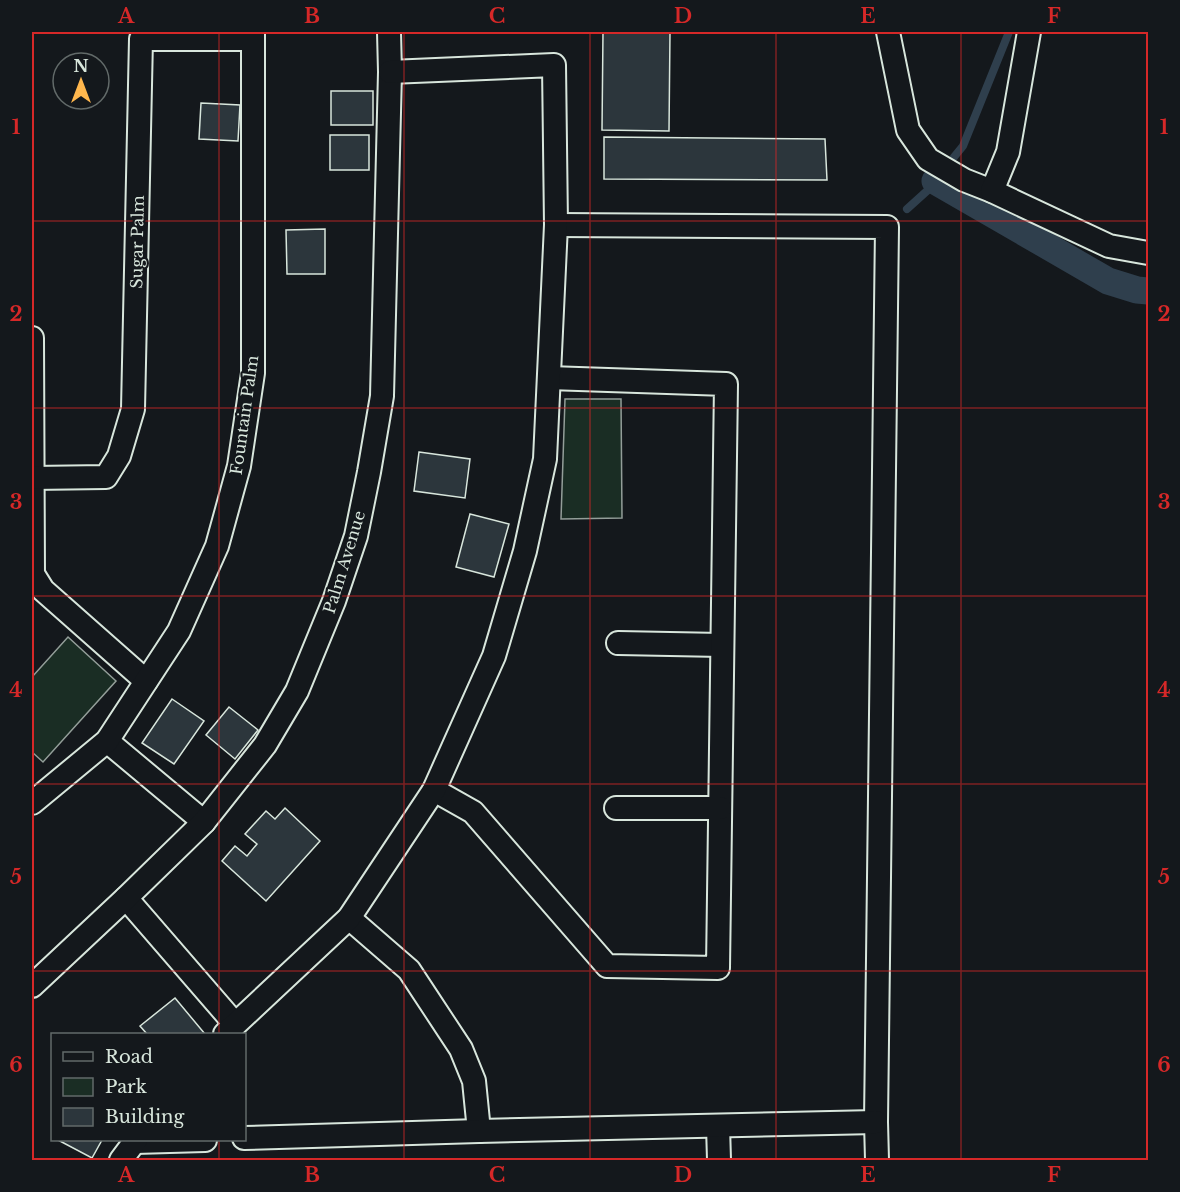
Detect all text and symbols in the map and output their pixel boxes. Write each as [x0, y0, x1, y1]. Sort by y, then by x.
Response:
text: A [117, 4, 135, 28]
text: B [304, 4, 320, 28]
text: C [489, 4, 505, 28]
text: D [674, 4, 692, 28]
text: E [860, 4, 876, 28]
text: F [1047, 4, 1061, 28]
north arrow [51, 51, 111, 111]
text: N [73, 56, 89, 76]
text: 1 [12, 115, 21, 139]
text: 1 [1160, 115, 1169, 139]
street label: Sugar Palm [126, 195, 148, 289]
text: 2 [9, 302, 23, 326]
text: 2 [1157, 302, 1171, 326]
street label: Fountain Palm [226, 354, 262, 476]
text: 3 [10, 490, 22, 514]
text: 3 [1158, 490, 1170, 514]
street label: Palm Avenue [319, 508, 369, 616]
text: 4 [9, 678, 23, 702]
text: 4 [1157, 678, 1171, 702]
text: 5 [10, 865, 22, 889]
text: 5 [1158, 865, 1170, 889]
legend [51, 1033, 246, 1141]
text: Road [105, 1046, 153, 1068]
text: 6 [9, 1053, 23, 1077]
text: 6 [1157, 1053, 1171, 1077]
text: Park [105, 1076, 147, 1098]
text: Building [105, 1106, 184, 1128]
text: A [117, 1163, 135, 1187]
text: B [304, 1163, 320, 1187]
text: C [489, 1163, 505, 1187]
text: D [674, 1163, 692, 1187]
text: E [860, 1163, 876, 1187]
text: F [1047, 1163, 1061, 1187]

